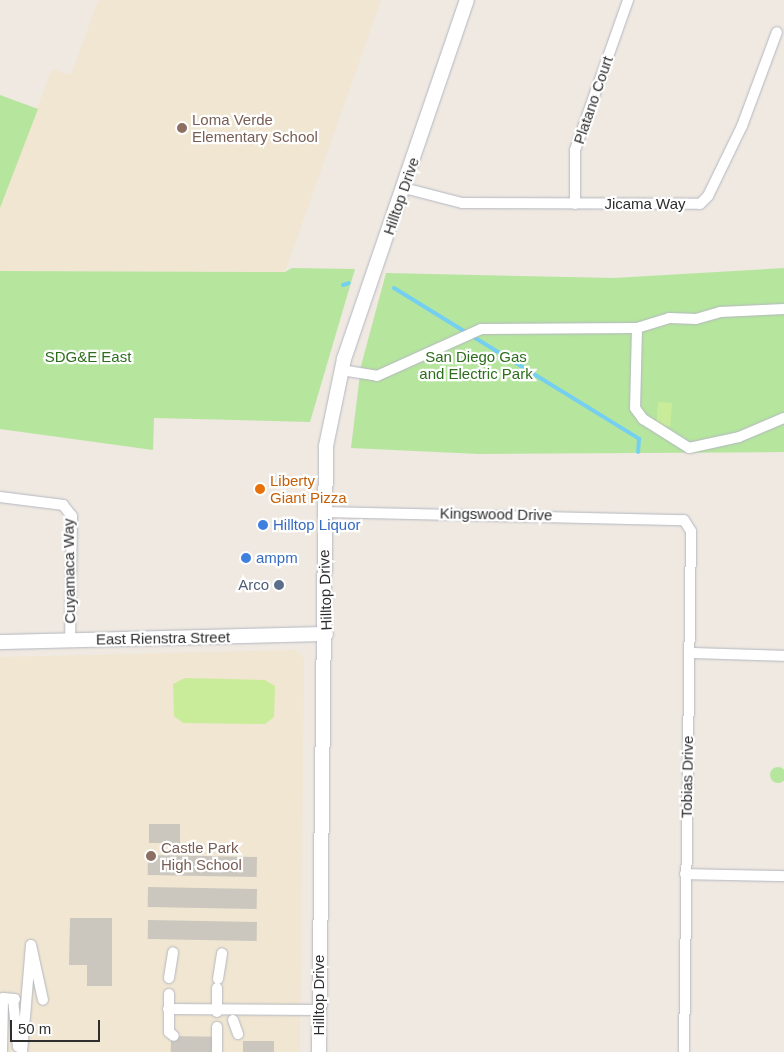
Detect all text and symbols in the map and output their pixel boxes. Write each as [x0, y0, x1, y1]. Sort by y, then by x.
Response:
street label: Platano Court [570, 54, 616, 146]
place label: Loma Verde Elementary School [192, 110, 318, 145]
marker: Loma Verde Elementary School [176, 122, 188, 134]
street label: Hilltop Drive [379, 155, 423, 237]
street label: Jicama Way [604, 195, 686, 213]
park label: San Diego Gas and Electric Park [419, 347, 533, 382]
park label: SDG&E East [45, 348, 131, 366]
place label: Liberty Giant Pizza [270, 471, 347, 506]
marker: Liberty Giant Pizza [254, 483, 266, 495]
street label: Kingswood Drive [440, 504, 552, 524]
place label: Hilltop Liquor [273, 516, 361, 534]
street label: Cuyamaca Way [59, 518, 79, 624]
marker: Hilltop Liquor [257, 519, 269, 531]
place label: ampm [256, 549, 298, 567]
street label: Hilltop Drive [315, 549, 335, 631]
marker: ampm [240, 552, 252, 564]
place label: Arco [238, 576, 269, 594]
marker: Arco [273, 579, 285, 591]
street label: East Rienstra Street [96, 628, 230, 648]
street label: Tobias Drive [677, 736, 697, 818]
place label: Castle Park High School [161, 838, 242, 873]
marker: Castle Park High School [145, 850, 157, 862]
street label: Hilltop Drive [310, 955, 328, 1035]
scale bar [12, 1010, 102, 1042]
text: 50 m [18, 1020, 51, 1037]

